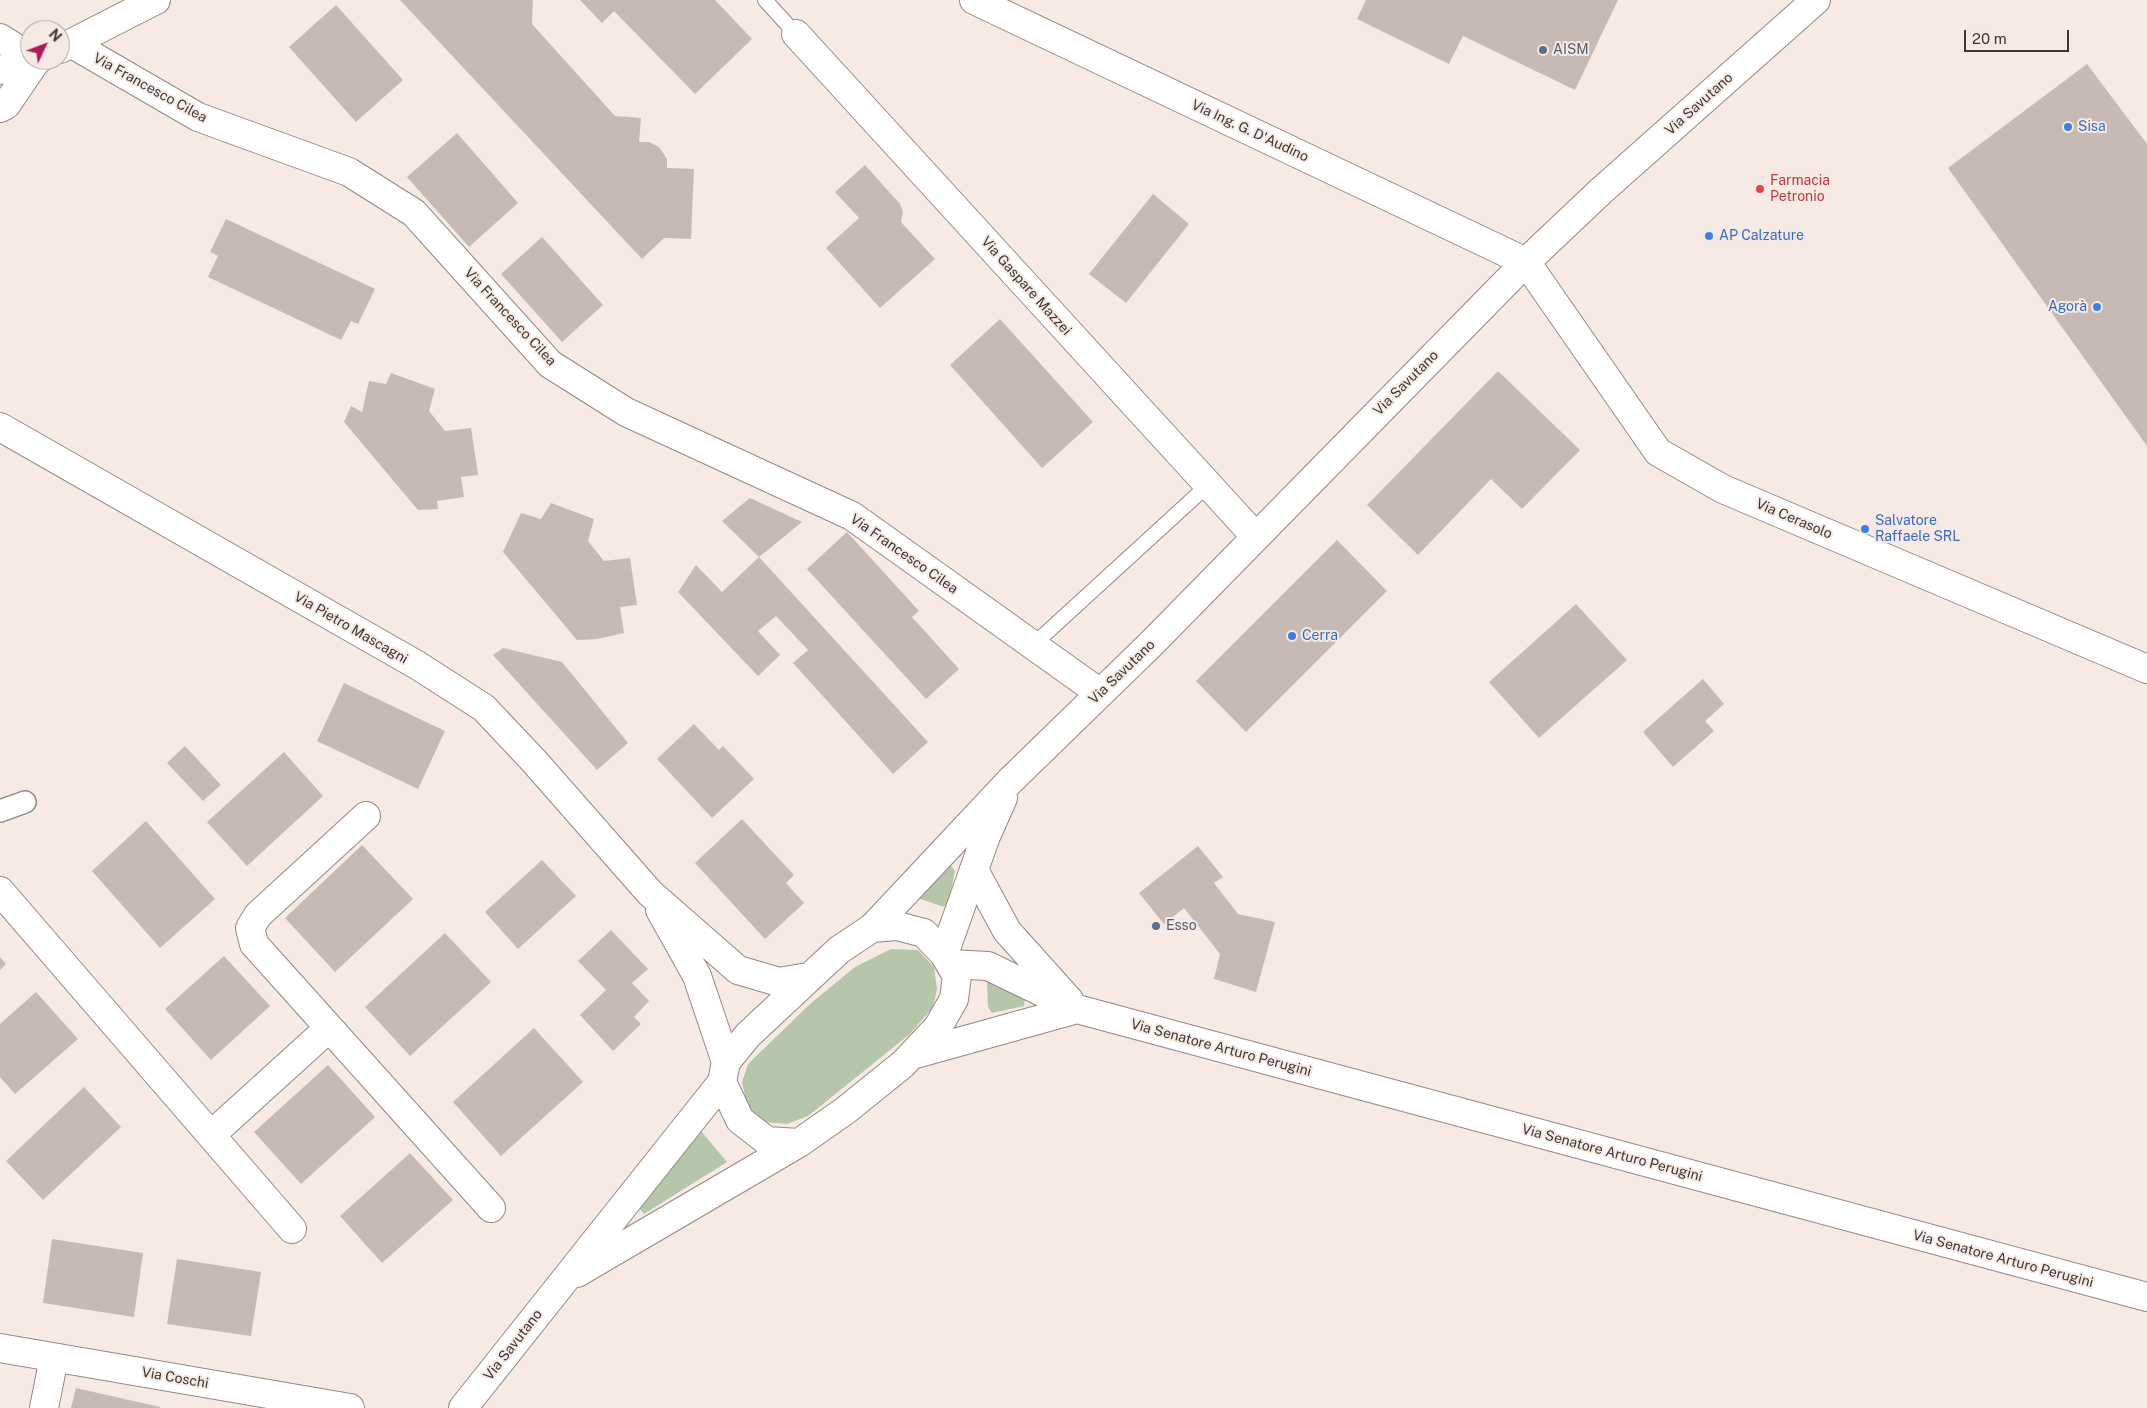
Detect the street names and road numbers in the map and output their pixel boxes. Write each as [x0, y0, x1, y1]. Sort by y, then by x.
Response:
street label: Via Francesco Cilea [90, 50, 210, 126]
street label: Via Savutano [1662, 69, 1736, 139]
street label: Via Ing. G. D'Audino [1189, 96, 1311, 166]
street label: Via Gaspare Mazzei [977, 233, 1075, 339]
street label: Via Francesco Cilea [460, 265, 560, 369]
street label: Via Savutano [1370, 347, 1442, 419]
street label: Via Cerasolo [1753, 495, 1835, 543]
street label: Via Francesco Cilea [847, 511, 961, 597]
street label: Via Pietro Mascagni [291, 589, 411, 667]
street label: Via Savutano [1086, 636, 1158, 708]
street label: Via Senatore Arturo Perugini [1129, 1016, 1313, 1080]
street label: Via Senatore Arturo Perugini [1520, 1121, 1704, 1185]
street label: Via Senatore Arturo Perugini [1911, 1227, 2095, 1291]
street label: Via Savutano [480, 1306, 546, 1384]
street label: Via Coschi [140, 1364, 210, 1392]

